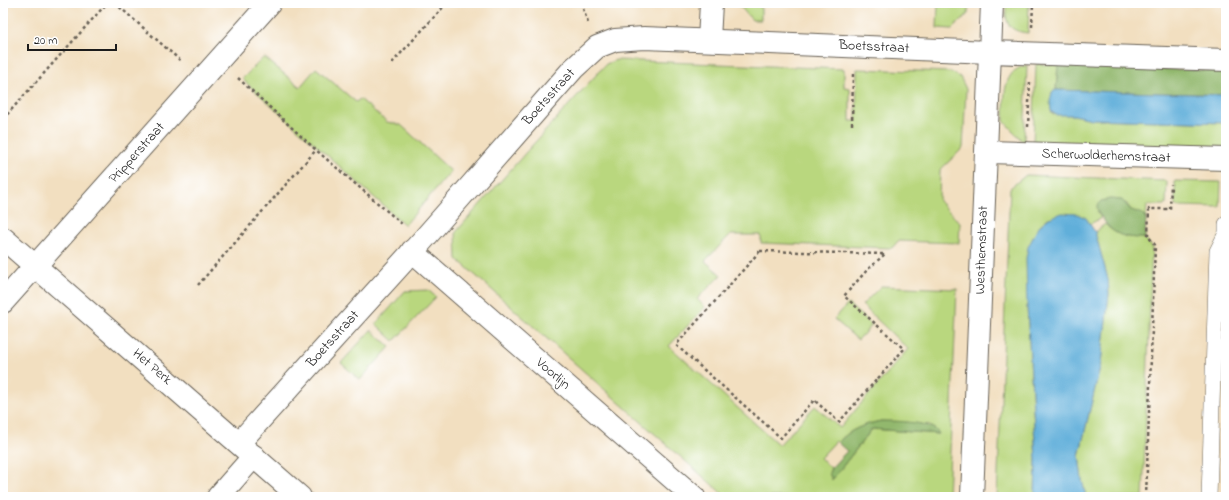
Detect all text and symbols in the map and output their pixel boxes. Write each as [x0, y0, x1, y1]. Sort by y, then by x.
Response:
scale bar [28, 26, 116, 52]
text: 20 m [34, 32, 57, 50]
street label: Boetsstraat [837, 35, 910, 59]
street label: Boetsstraat [517, 63, 581, 131]
street label: Pripperstraat [104, 118, 170, 188]
street label: Scherwolderhemstraat [1041, 143, 1171, 169]
street label: Westhemstraat [970, 205, 994, 295]
street label: Boetsstraat [301, 305, 365, 373]
street label: Het Perk [128, 344, 177, 391]
street label: Voorlijn [530, 352, 575, 395]

